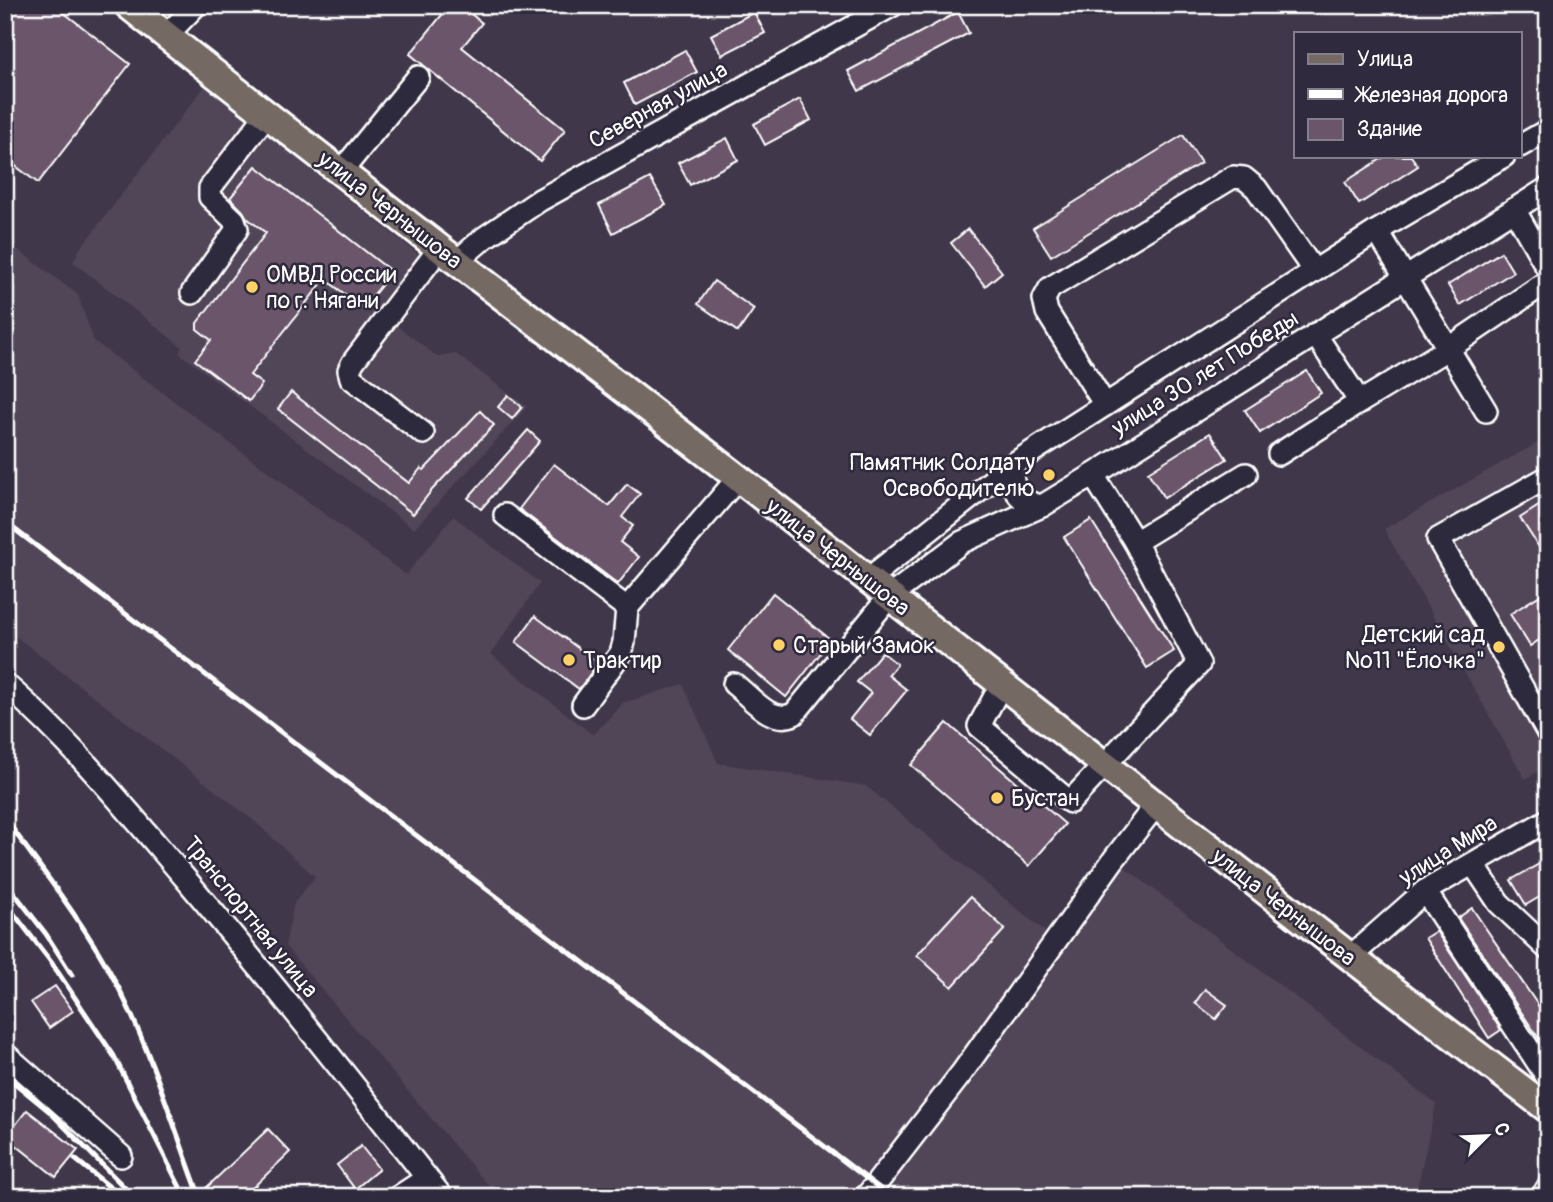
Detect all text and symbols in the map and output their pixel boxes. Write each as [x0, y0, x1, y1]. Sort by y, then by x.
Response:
legend [1294, 32, 1522, 158]
text: Улица [1357, 46, 1413, 73]
street label: Северная улица [583, 55, 733, 155]
text: Железная дорога [1354, 82, 1508, 109]
text: Здание [1357, 116, 1423, 143]
street label: улица Чернышова [311, 144, 468, 275]
place label: ОМВД России по г. Нягани [266, 260, 397, 315]
marker: ОМВД России по г. Нягани [244, 279, 260, 295]
street label: улица 30 лет Победы [1105, 304, 1304, 443]
place label: Памятник Солдату Освободителю [850, 448, 1035, 503]
marker: Памятник Солдату Освободителю [1041, 467, 1057, 483]
street label: улица Чернышова [759, 491, 916, 622]
place label: Детский сад №11 "Ёлочка" [1345, 620, 1485, 675]
place label: Старый Замок [793, 631, 935, 660]
marker: Старый Замок [771, 637, 787, 653]
marker: Детский сад №11 "Ёлочка" [1491, 639, 1507, 655]
place label: Трактир [583, 646, 662, 675]
marker: Трактир [561, 652, 577, 668]
place label: Бустан [1011, 784, 1080, 813]
marker: Бустан [989, 790, 1005, 806]
street label: улица Мира [1393, 808, 1503, 892]
street label: Транспортная улица [177, 830, 325, 1004]
street label: улица Чернышова [1205, 841, 1362, 972]
north arrow [1452, 1100, 1522, 1170]
text: С [1488, 1119, 1515, 1140]

